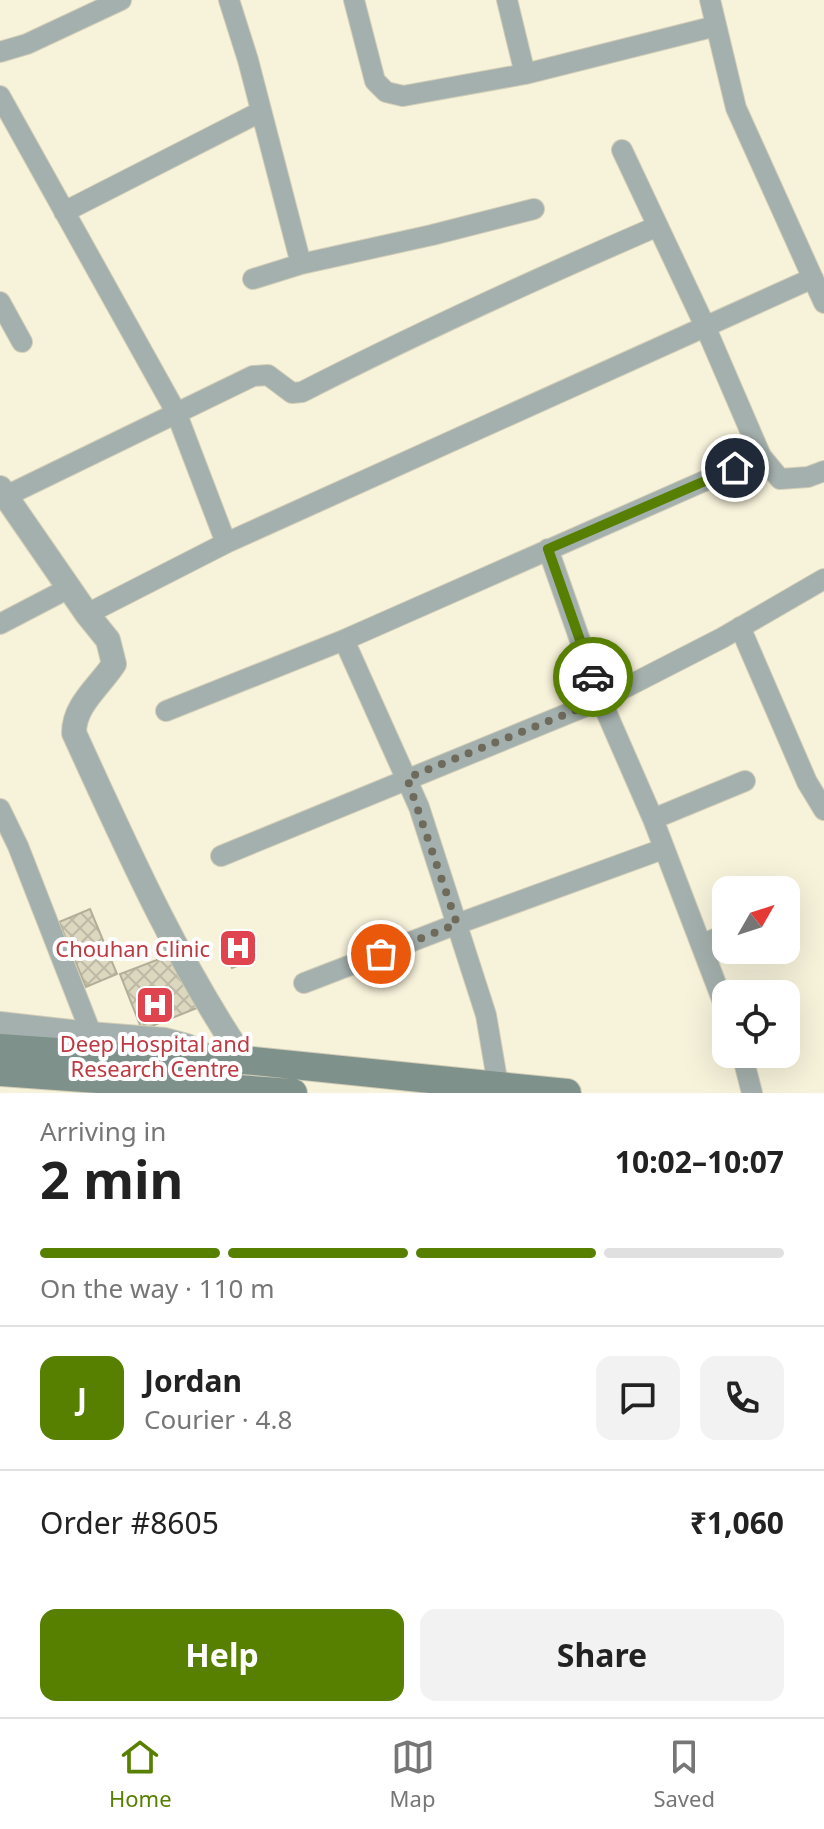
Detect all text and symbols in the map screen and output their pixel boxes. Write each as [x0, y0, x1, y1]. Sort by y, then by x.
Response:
pin [701, 434, 769, 502]
icon: home [713, 446, 757, 490]
courier [553, 637, 633, 717]
icon: car [571, 655, 615, 699]
north arrow [712, 876, 800, 964]
map controls [712, 876, 800, 1068]
pin [347, 920, 415, 988]
hospital icon: Chouhan Clinic [217, 927, 259, 969]
icon: bag [359, 932, 403, 976]
place label: Chouhan Clinic [55, 933, 210, 963]
button: locate [712, 980, 800, 1068]
hospital icon: Deep Hospital and Research Centre [134, 984, 176, 1026]
place label: Deep Hospital and Research Centre [60, 1028, 250, 1083]
text: Arriving in [40, 1113, 166, 1149]
text: 10:02–10:07 [615, 1141, 784, 1182]
text: 2 min [40, 1143, 183, 1214]
text: On the way · 110 m [40, 1270, 274, 1306]
button: chat [596, 1356, 680, 1440]
button: phone [700, 1356, 784, 1440]
text: Jordan [144, 1360, 242, 1401]
text: J [77, 1378, 87, 1419]
text: Courier · 4.8 [144, 1401, 292, 1437]
text: Order #8605 [40, 1502, 219, 1543]
text: ₹1,060 [690, 1502, 784, 1543]
button: Help [40, 1609, 404, 1701]
button: Share [420, 1609, 784, 1701]
tab: Home [109, 1735, 172, 1813]
tab: Map [390, 1735, 435, 1813]
tab: Saved [653, 1735, 715, 1813]

